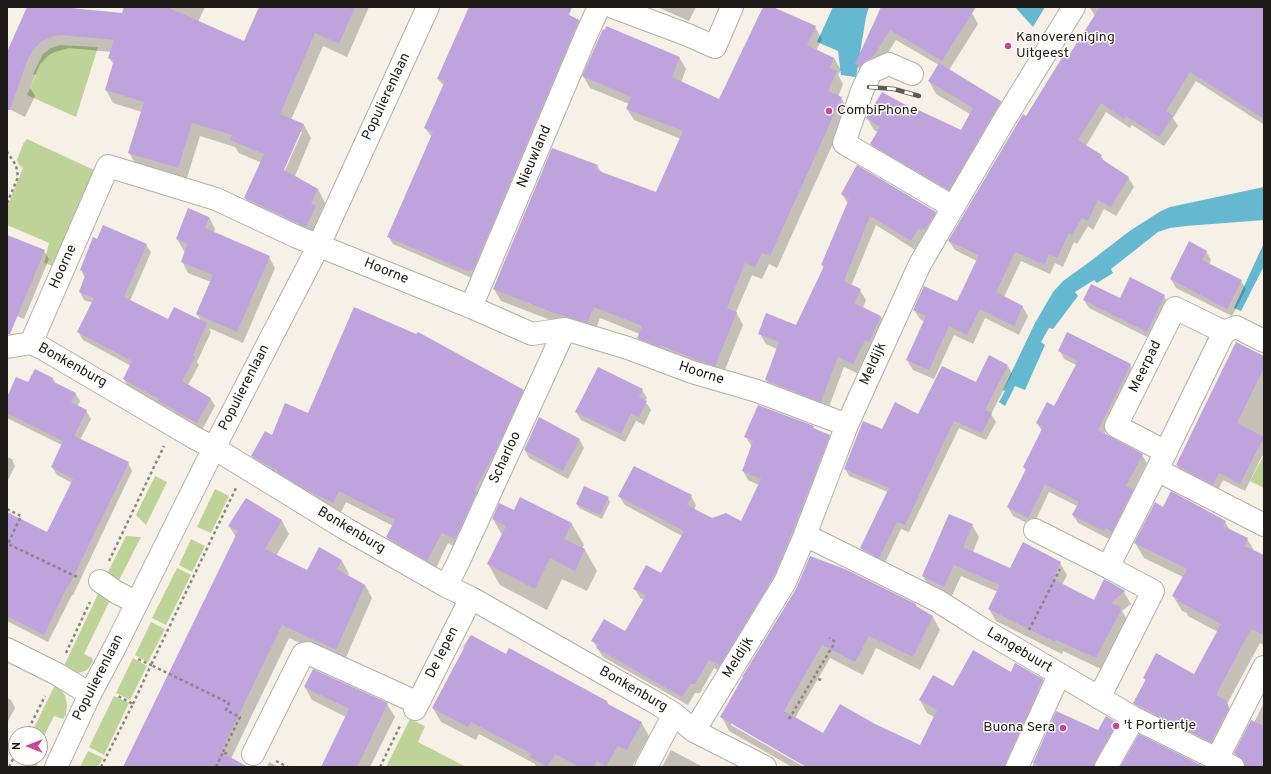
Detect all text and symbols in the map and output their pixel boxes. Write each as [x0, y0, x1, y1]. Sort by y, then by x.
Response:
place label: Kanovereniging Uitgeest [1016, 30, 1115, 62]
marker: Kanovereniging Uitgeest [1003, 41, 1013, 51]
street label: Populierenlaan [359, 51, 415, 143]
place label: CombiPhone [837, 103, 917, 119]
marker: CombiPhone [824, 106, 834, 116]
street label: Nieuwland [514, 123, 556, 191]
street label: Hoorne [47, 242, 81, 292]
street label: Hoorne [361, 255, 411, 289]
street label: Meerpad [1126, 338, 1166, 396]
street label: Bonkenburg [35, 340, 109, 392]
street label: Meldijk [857, 340, 891, 388]
street label: Populierenlaan [216, 342, 274, 434]
street label: Hoorne [676, 359, 726, 389]
street label: Scharloo [487, 429, 525, 487]
street label: Bonkenburg [314, 504, 388, 558]
street label: De Iepen [423, 624, 463, 682]
street label: Langebuurt [983, 625, 1055, 677]
street label: Populierenlaan [70, 632, 128, 724]
street label: Meldijk [720, 634, 758, 682]
street label: Bonkenburg [596, 664, 670, 716]
place label: 't Portiertje [1124, 718, 1196, 734]
place label: Buona Sera [983, 720, 1055, 736]
marker: 't Portiertje [1111, 721, 1121, 731]
marker: Buona Sera [1058, 723, 1068, 733]
north arrow [8, 726, 48, 766]
text: N [10, 742, 24, 750]

